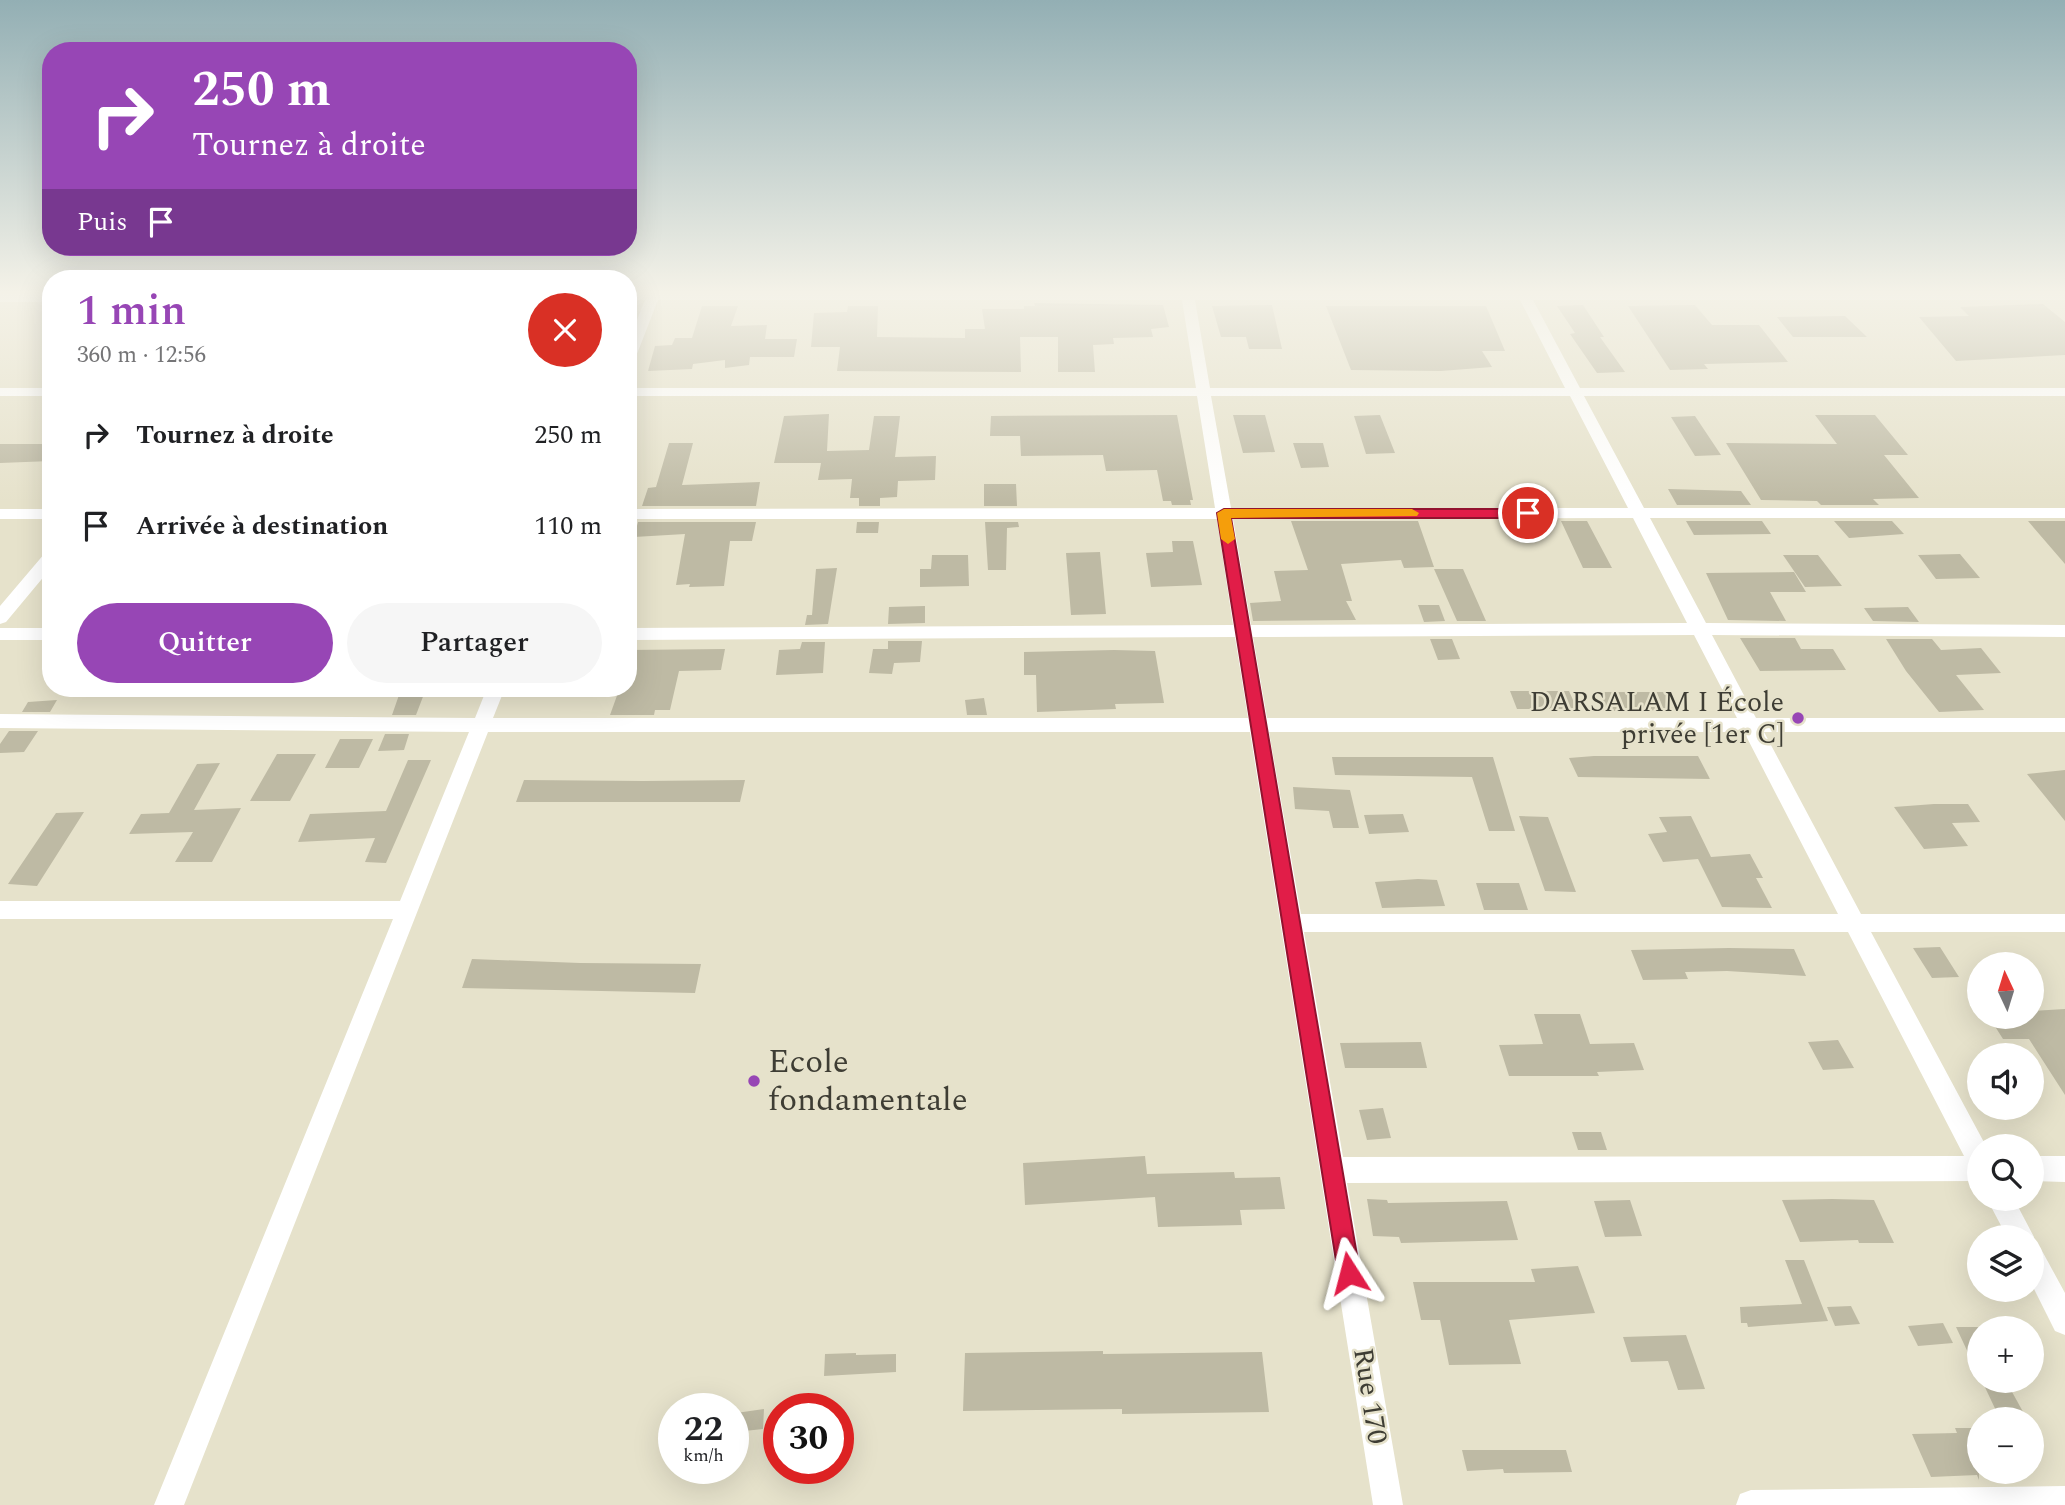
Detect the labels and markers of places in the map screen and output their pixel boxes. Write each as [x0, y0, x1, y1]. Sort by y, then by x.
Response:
pin [1498, 483, 1558, 543]
place label: DARSALAM I École privée [1er C] [1530, 681, 1784, 756]
marker: DARSALAM I École privée [1er C] [1790, 710, 1806, 726]
place label: Ecole fondamentale [768, 1037, 968, 1125]
marker: Ecole fondamentale [746, 1073, 762, 1089]

